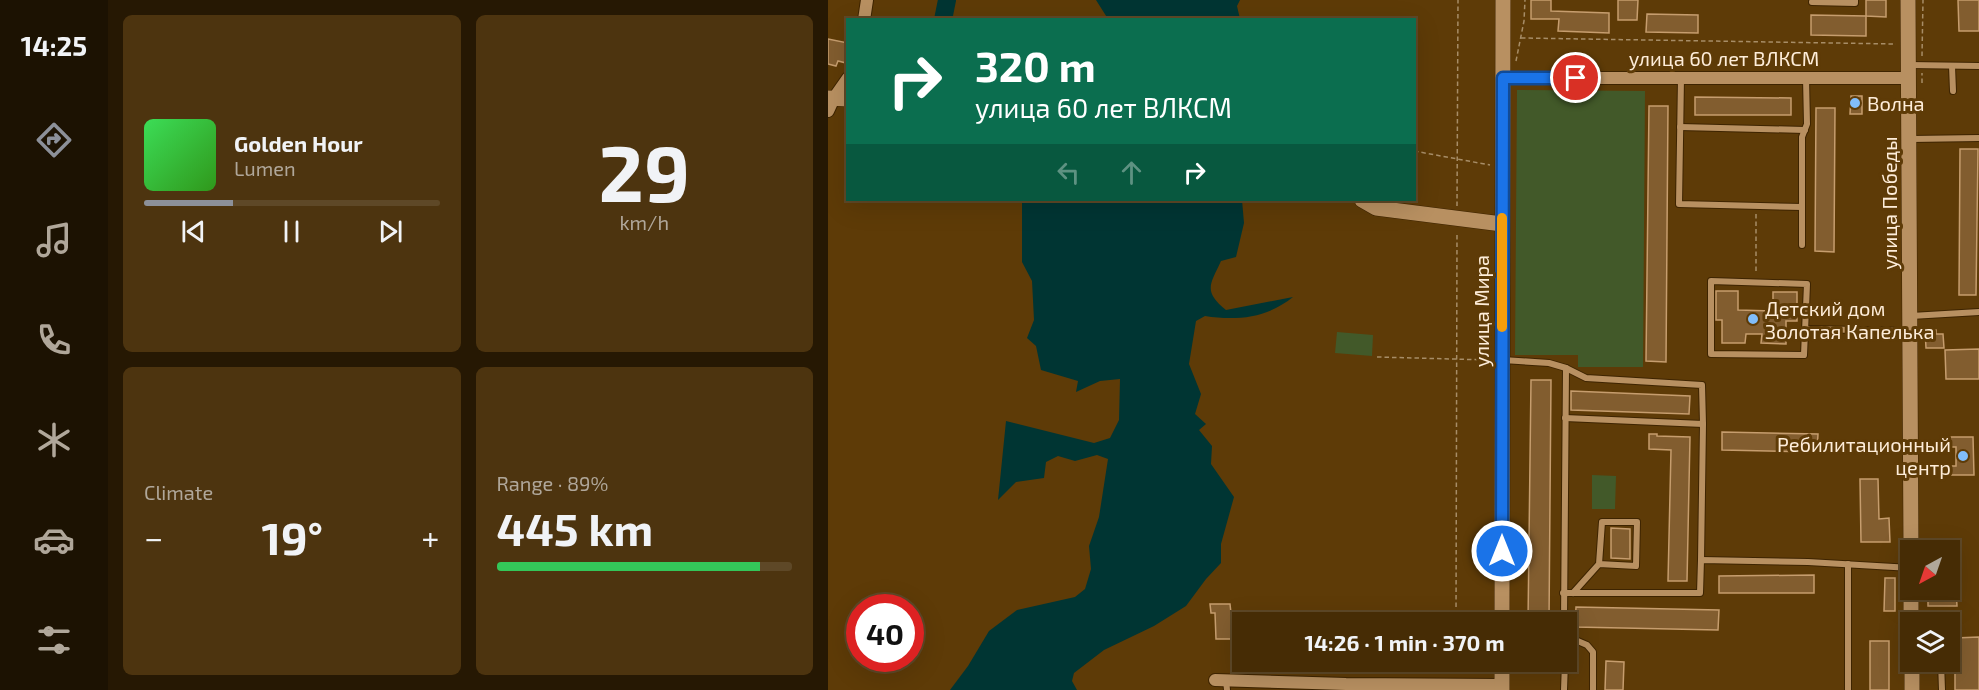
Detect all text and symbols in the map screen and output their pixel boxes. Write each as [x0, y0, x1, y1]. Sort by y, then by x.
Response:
text: 14:25 [21, 29, 87, 61]
text: 320 m [975, 40, 1096, 90]
icon: right [876, 42, 954, 120]
street label: улица 60 лет ВЛКСМ [1629, 46, 1819, 71]
pin [1550, 52, 1601, 103]
icon: arrive [1559, 61, 1592, 94]
text: улица 60 лет ВЛКСМ [975, 91, 1232, 123]
place label: Волна [1867, 91, 1925, 115]
marker: Волна [1848, 96, 1862, 110]
icon: directions [33, 119, 75, 161]
text: 29 [599, 124, 690, 218]
text: Golden Hour [234, 130, 363, 156]
street label: улица Победы [1877, 136, 1902, 270]
text: Lumen [234, 156, 296, 180]
icon: left [1052, 156, 1085, 189]
icon: ahead [1115, 156, 1148, 189]
icon: right [1178, 156, 1211, 189]
text: km/h [619, 210, 669, 234]
icon: previous [177, 215, 210, 248]
icon: pause [275, 215, 308, 248]
icon: next [374, 215, 407, 248]
icon: music [33, 219, 75, 261]
street label: улица Мира [1469, 255, 1494, 367]
place label: Детский дом Золотая Капелька [1765, 296, 1935, 343]
marker: Детский дом Золотая Капелька [1746, 312, 1760, 326]
icon: phone [33, 319, 75, 361]
icon: climate [33, 419, 75, 461]
place label: Ребилитационный центр [1777, 432, 1951, 479]
marker: Ребилитационный центр [1956, 449, 1970, 463]
text: Range · 89% [497, 471, 608, 495]
text: Climate [144, 480, 213, 504]
text: 445 km [497, 501, 653, 555]
text: 19° [262, 510, 323, 564]
text: − [144, 517, 163, 557]
text: + [421, 517, 439, 557]
icon: car [33, 519, 75, 561]
position arrow [1470, 519, 1534, 583]
north arrow [1900, 540, 1960, 600]
map controls [1900, 540, 1960, 672]
speed limit sign: 40 [846, 594, 924, 672]
button: layers [1900, 612, 1960, 672]
icon: filters [33, 619, 75, 661]
text: 14:26 · 1 min · 370 m [1304, 629, 1505, 655]

